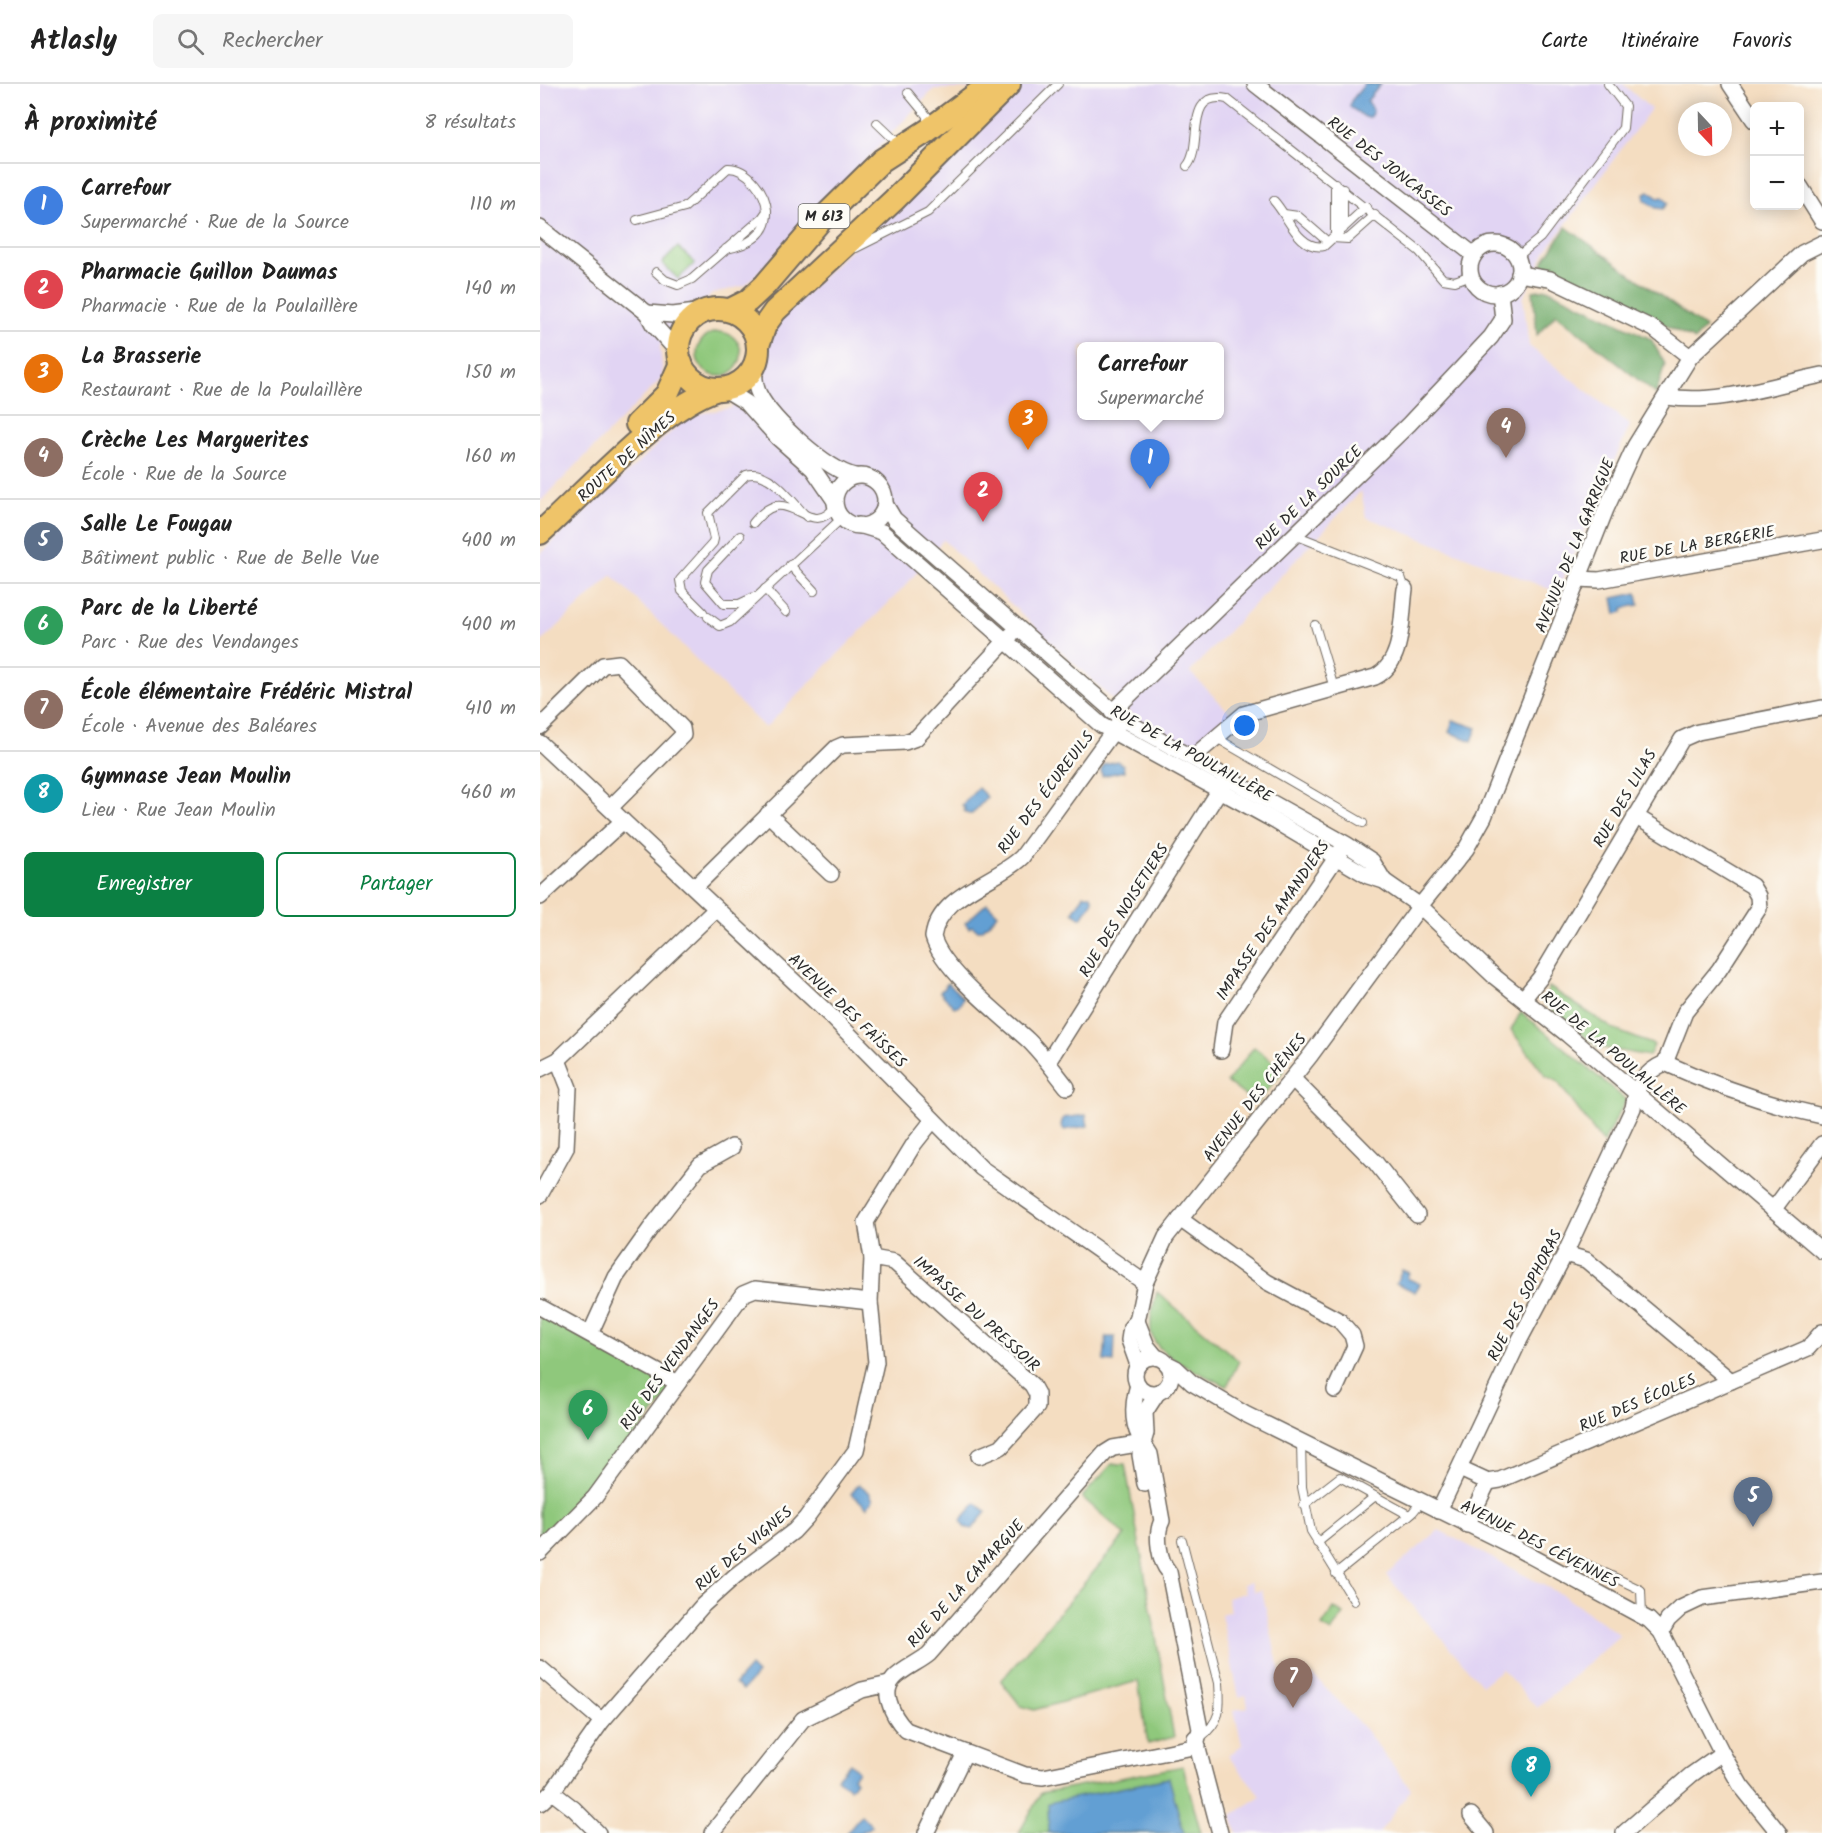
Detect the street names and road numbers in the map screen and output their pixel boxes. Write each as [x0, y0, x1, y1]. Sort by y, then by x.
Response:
street label: RUE DES JONCASSES [1322, 111, 1457, 224]
road number: M 613 [798, 204, 850, 228]
street label: ROUTE DE NÎMES [572, 406, 682, 508]
street label: RUE DE LA SOURCE [1249, 439, 1369, 556]
street label: AVENUE DE LA GARRIGUE [1529, 454, 1622, 637]
street label: RUE DE LA BERGERIE [1618, 519, 1778, 571]
street label: RUE DE LA POULAILLÈRE [1105, 699, 1278, 810]
street label: RUE DES ÉCUREUILS [992, 726, 1101, 860]
street label: RUE DES LILAS [1587, 744, 1664, 853]
street label: IMPASSE DES AMANDIERS [1210, 835, 1337, 1006]
street label: RUE DES NOISETIERS [1073, 839, 1176, 982]
street label: AVENUE DES FAÏSSES [782, 948, 912, 1075]
street label: RUE DE LA POULAILLÈRE [1535, 985, 1692, 1122]
street label: AVENUE DES CHÊNES [1197, 1028, 1314, 1167]
street label: RUE DES SOPHORAS [1481, 1225, 1569, 1366]
street label: IMPASSE DU PRESSOIR [907, 1250, 1045, 1378]
street label: RUE DES VENDANGES [614, 1294, 727, 1436]
street label: RUE DES ÉCOLES [1575, 1367, 1700, 1439]
street label: AVENUE DES CÉVENNES [1456, 1494, 1623, 1595]
street label: RUE DES VIGNES [689, 1500, 799, 1598]
street label: RUE DE LA CAMARGUE [901, 1514, 1031, 1654]

